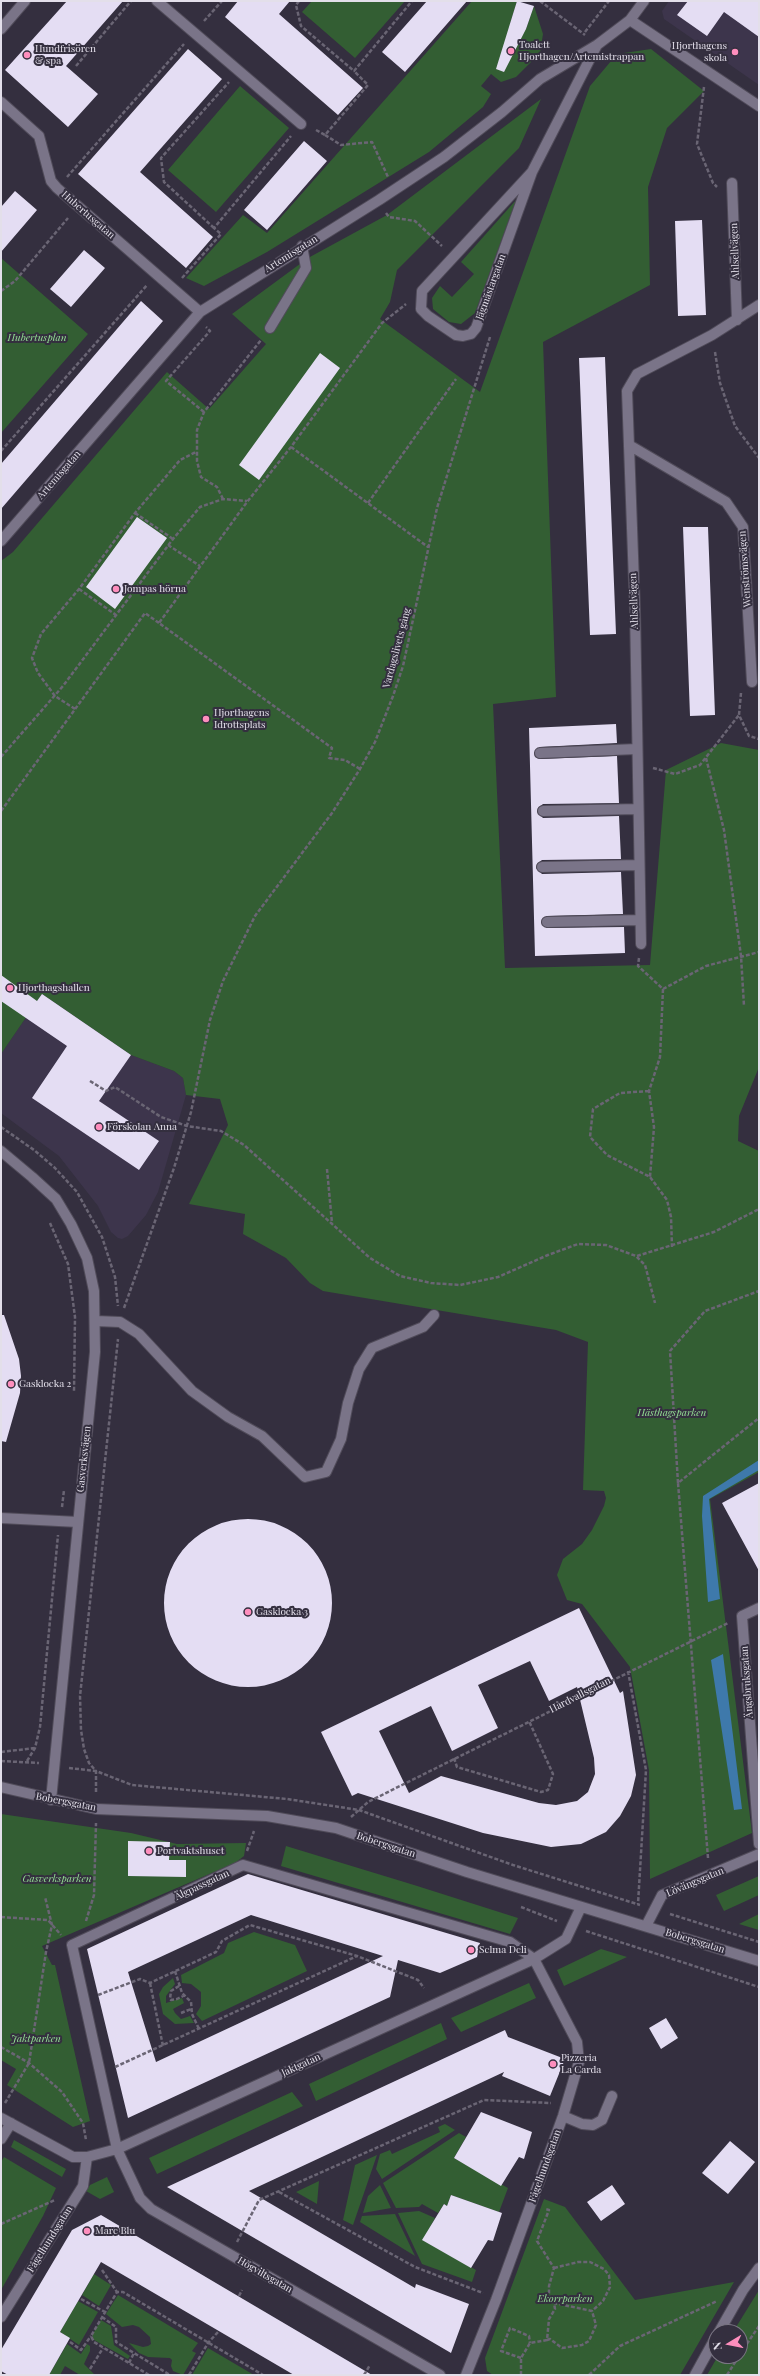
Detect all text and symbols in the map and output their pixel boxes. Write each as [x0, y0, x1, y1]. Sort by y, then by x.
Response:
place label: Toalett Hjorthagen/Artemistrappan [519, 39, 644, 62]
place label: Hjorthagens skola [672, 40, 727, 64]
place label: Hundfrisören & spa [35, 43, 96, 66]
marker: Toalett Hjorthagen/Artemistrappan [506, 46, 516, 56]
marker: Hjorthagens skola [730, 47, 740, 57]
marker: Hundfrisören & spa [22, 50, 32, 60]
street label: Hubertusgatan [59, 189, 117, 241]
street label: Ahlsellvägen [728, 223, 742, 279]
street label: Artemisgatan [262, 233, 320, 275]
street label: Jägmästargatan [474, 252, 508, 322]
park label: Hubertusplan [8, 332, 66, 344]
street label: Artemisgatan [35, 448, 83, 502]
street label: Wenströmsvägen [736, 530, 754, 608]
street label: Ahlsellvägen [627, 573, 641, 629]
place label: Jompas hörna [124, 583, 186, 595]
marker: Jompas hörna [111, 584, 121, 594]
street label: Vardagslivets gång [380, 606, 414, 690]
place label: Hjorthagens Idrottsplats [214, 707, 269, 730]
marker: Hjorthagens Idrottsplats [201, 714, 211, 724]
place label: Hjorthagshallen [18, 982, 90, 994]
marker: Hjorthagshallen [5, 983, 15, 993]
place label: Förskolan Anna [107, 1121, 177, 1133]
marker: Förskolan Anna [94, 1122, 104, 1132]
place label: Gasklocka 2 [19, 1378, 71, 1390]
marker: Gasklocka 2 [6, 1379, 16, 1389]
park label: Hästhagsparken [638, 1407, 706, 1419]
street label: Gasverksvägen [75, 1425, 93, 1493]
place label: Gasklocka 3 [256, 1606, 308, 1618]
marker: Gasklocka 3 [243, 1607, 253, 1617]
street label: Ängsbruksgatan [738, 1645, 756, 1719]
street label: Hårdvallsgatan [547, 1674, 613, 1716]
street label: Bobergsgatan [35, 1790, 97, 1814]
street label: Bobergsgatan [355, 1830, 417, 1860]
place label: Portvaktshuset [157, 1845, 224, 1857]
marker: Portvaktshuset [144, 1846, 154, 1856]
street label: Lövängsgatan [664, 1864, 726, 1900]
street label: Älgpassgatan [173, 1867, 231, 1903]
park label: Gasverksparken [22, 1873, 92, 1885]
street label: Bobergsgatan [664, 1926, 726, 1956]
place label: Selma Deli [479, 1944, 527, 1956]
marker: Selma Deli [466, 1945, 476, 1955]
park label: Jaktparken [11, 2033, 61, 2045]
street label: Jaktgatan [280, 2051, 322, 2079]
place label: Pizzeria La Carda [561, 2052, 601, 2076]
marker: Pizzeria La Carda [548, 2059, 558, 2069]
street label: Fågelhundsgatan [526, 2128, 564, 2204]
street label: Fågelhundsgatan [25, 2204, 75, 2274]
place label: Mare Blu [95, 2225, 135, 2237]
marker: Mare Blu [82, 2226, 92, 2236]
street label: Högviltsgatan [235, 2254, 295, 2296]
park label: Ekorrparken [538, 2293, 592, 2305]
north arrow [708, 2324, 748, 2364]
text: N [709, 2341, 725, 2351]

